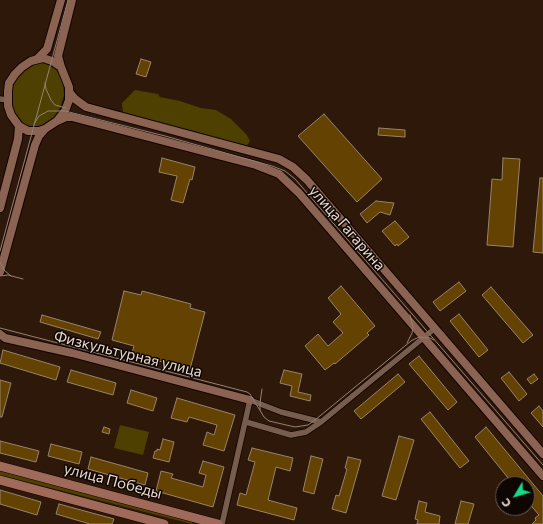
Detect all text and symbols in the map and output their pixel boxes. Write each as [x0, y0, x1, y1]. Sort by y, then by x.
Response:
street label: улица Гагарина [305, 182, 389, 274]
street label: Физкультурная улица [52, 327, 204, 381]
street label: улица Победы [62, 459, 164, 503]
north arrow [495, 476, 535, 516]
text: С [498, 496, 513, 510]

